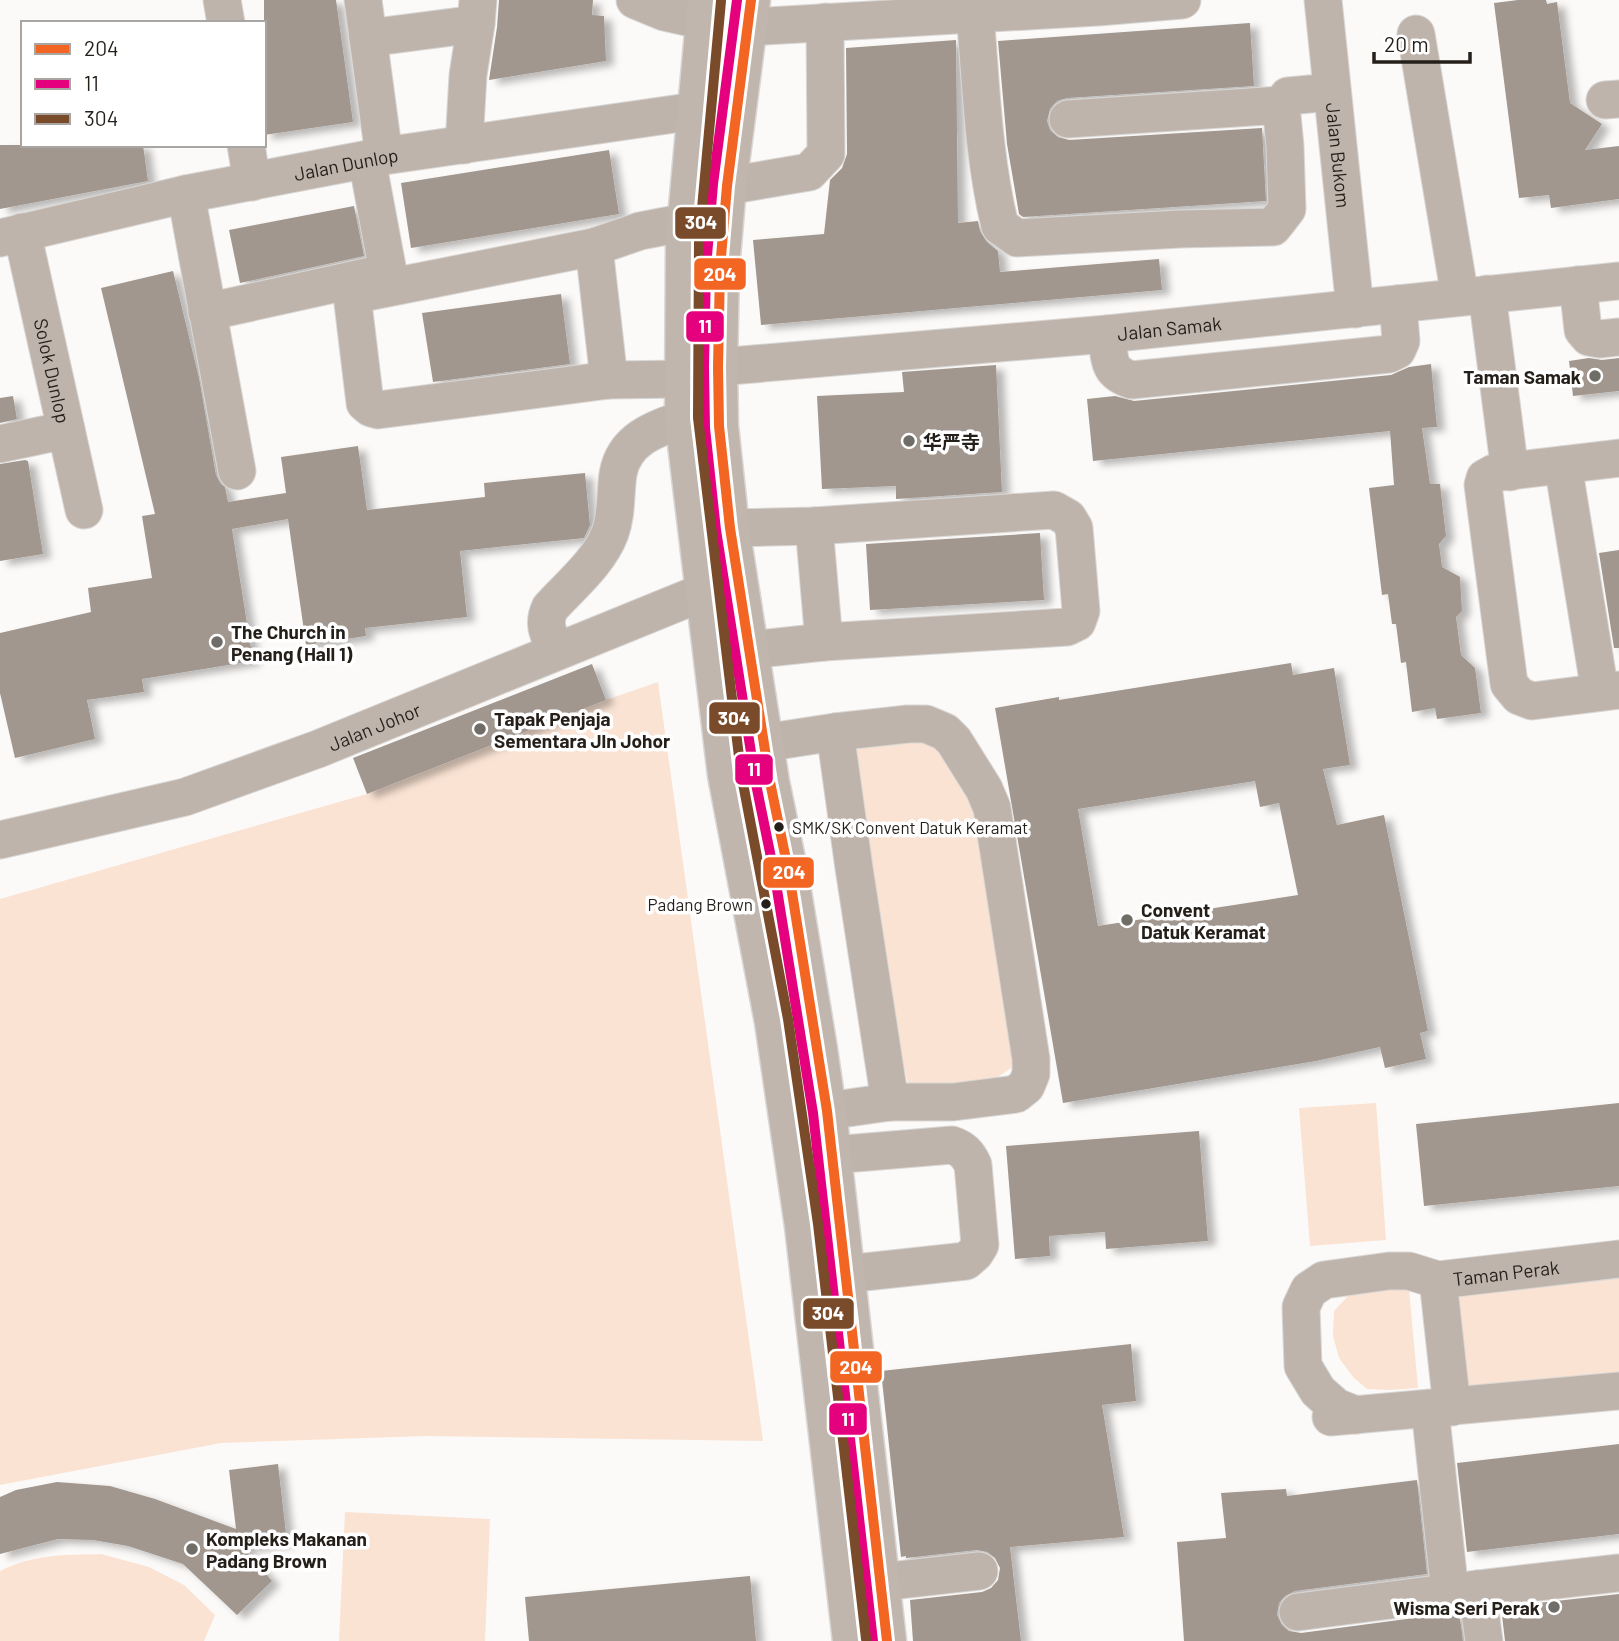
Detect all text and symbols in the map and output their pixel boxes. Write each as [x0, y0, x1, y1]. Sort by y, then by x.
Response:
legend [21, 21, 266, 147]
scale bar [1374, 21, 1470, 65]
text: 20 m [1384, 31, 1429, 56]
text: 204 [84, 35, 119, 60]
text: 11 [84, 70, 99, 95]
street label: Jalan Bukom [1322, 101, 1356, 209]
text: 304 [84, 105, 118, 130]
street label: Jalan Dunlop [292, 143, 400, 185]
line badge: 304 [674, 206, 727, 240]
text: 304 [685, 210, 717, 233]
line badge: 204 [693, 257, 747, 291]
text: 204 [704, 262, 736, 285]
line badge: 11 [685, 310, 725, 343]
street label: Jalan Samak [1116, 311, 1222, 344]
text: 11 [698, 314, 712, 337]
street label: Solok Dunlop [30, 316, 76, 425]
place label: Taman Samak [1463, 365, 1581, 388]
marker: Taman Samak [1587, 368, 1603, 384]
place label: 华严寺 [923, 430, 980, 453]
marker: 华严寺 [901, 433, 917, 449]
place label: The Church in Penang (Hall 1) [231, 620, 353, 665]
marker: The Church in Penang (Hall 1) [209, 634, 225, 650]
street label: Jalan Johor [325, 697, 424, 755]
line badge: 304 [708, 701, 761, 735]
text: 304 [718, 706, 750, 729]
place label: Tapak Penjaja Sementara Jln Johor [494, 707, 671, 752]
marker: Tapak Penjaja Sementara Jln Johor [472, 721, 488, 737]
line badge: 11 [734, 753, 774, 786]
text: 11 [747, 757, 761, 780]
place label: SMK/SK Convent Datuk Keramat [792, 817, 1028, 837]
marker: SMK/SK Convent Datuk Keramat [772, 820, 786, 834]
line badge: 204 [762, 856, 815, 889]
text: 204 [773, 860, 805, 883]
place label: Padang Brown [648, 894, 753, 914]
marker: Padang Brown [759, 897, 773, 911]
place label: Convent Datuk Keramat [1141, 898, 1266, 943]
marker: Convent Datuk Keramat [1119, 912, 1135, 928]
street label: Taman Perak [1451, 1255, 1560, 1290]
line badge: 304 [802, 1297, 855, 1330]
text: 304 [812, 1301, 844, 1324]
line badge: 204 [829, 1350, 883, 1384]
text: 204 [840, 1355, 872, 1378]
line badge: 11 [828, 1402, 868, 1436]
text: 11 [841, 1407, 855, 1430]
place label: Kompleks Makanan Padang Brown [206, 1527, 367, 1572]
marker: Kompleks Makanan Padang Brown [184, 1541, 200, 1557]
place label: Wisma Seri Perak [1393, 1596, 1540, 1619]
marker: Wisma Seri Perak [1546, 1599, 1562, 1615]

